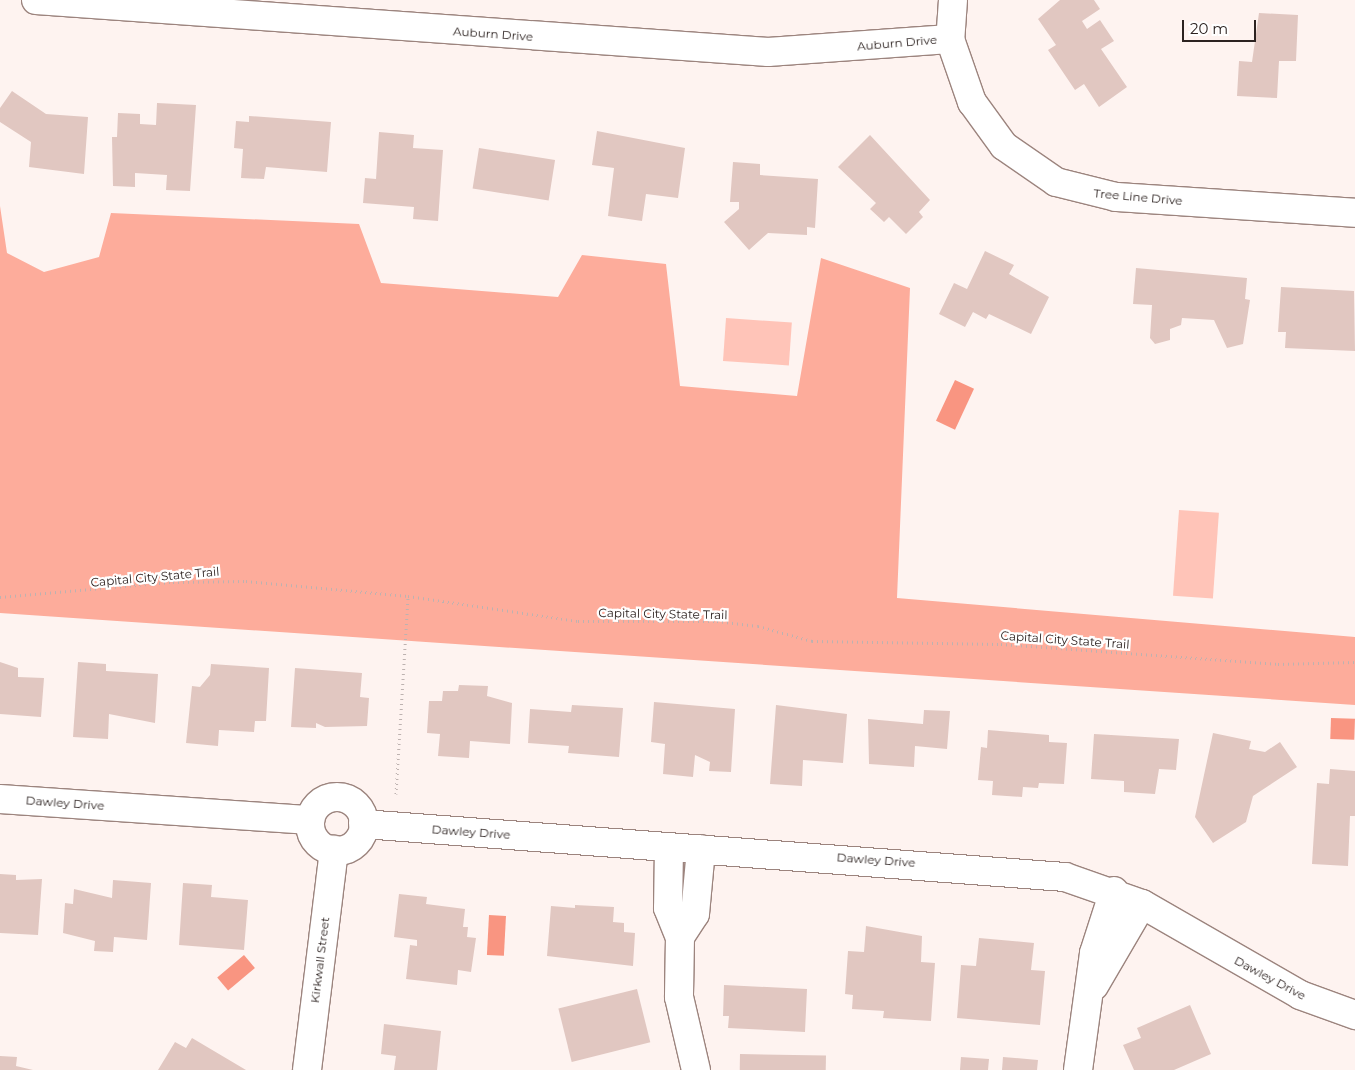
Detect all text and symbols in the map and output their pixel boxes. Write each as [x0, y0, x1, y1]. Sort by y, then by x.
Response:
scale bar [1185, 10, 1259, 42]
text: 20 m [1190, 19, 1228, 38]
street label: Auburn Drive [453, 24, 533, 44]
street label: Auburn Drive [856, 32, 938, 54]
street label: Tree Line Drive [1093, 186, 1183, 208]
street label: Capital City State Trail [90, 564, 220, 590]
street label: Capital City State Trail [598, 606, 728, 622]
street label: Capital City State Trail [1000, 628, 1130, 652]
street label: Dawley Drive [25, 793, 105, 813]
street label: Dawley Drive [431, 822, 511, 842]
street label: Dawley Drive [836, 850, 916, 870]
street label: Kirkwall Street [308, 916, 332, 1004]
street label: Dawley Drive [1232, 953, 1308, 1003]

